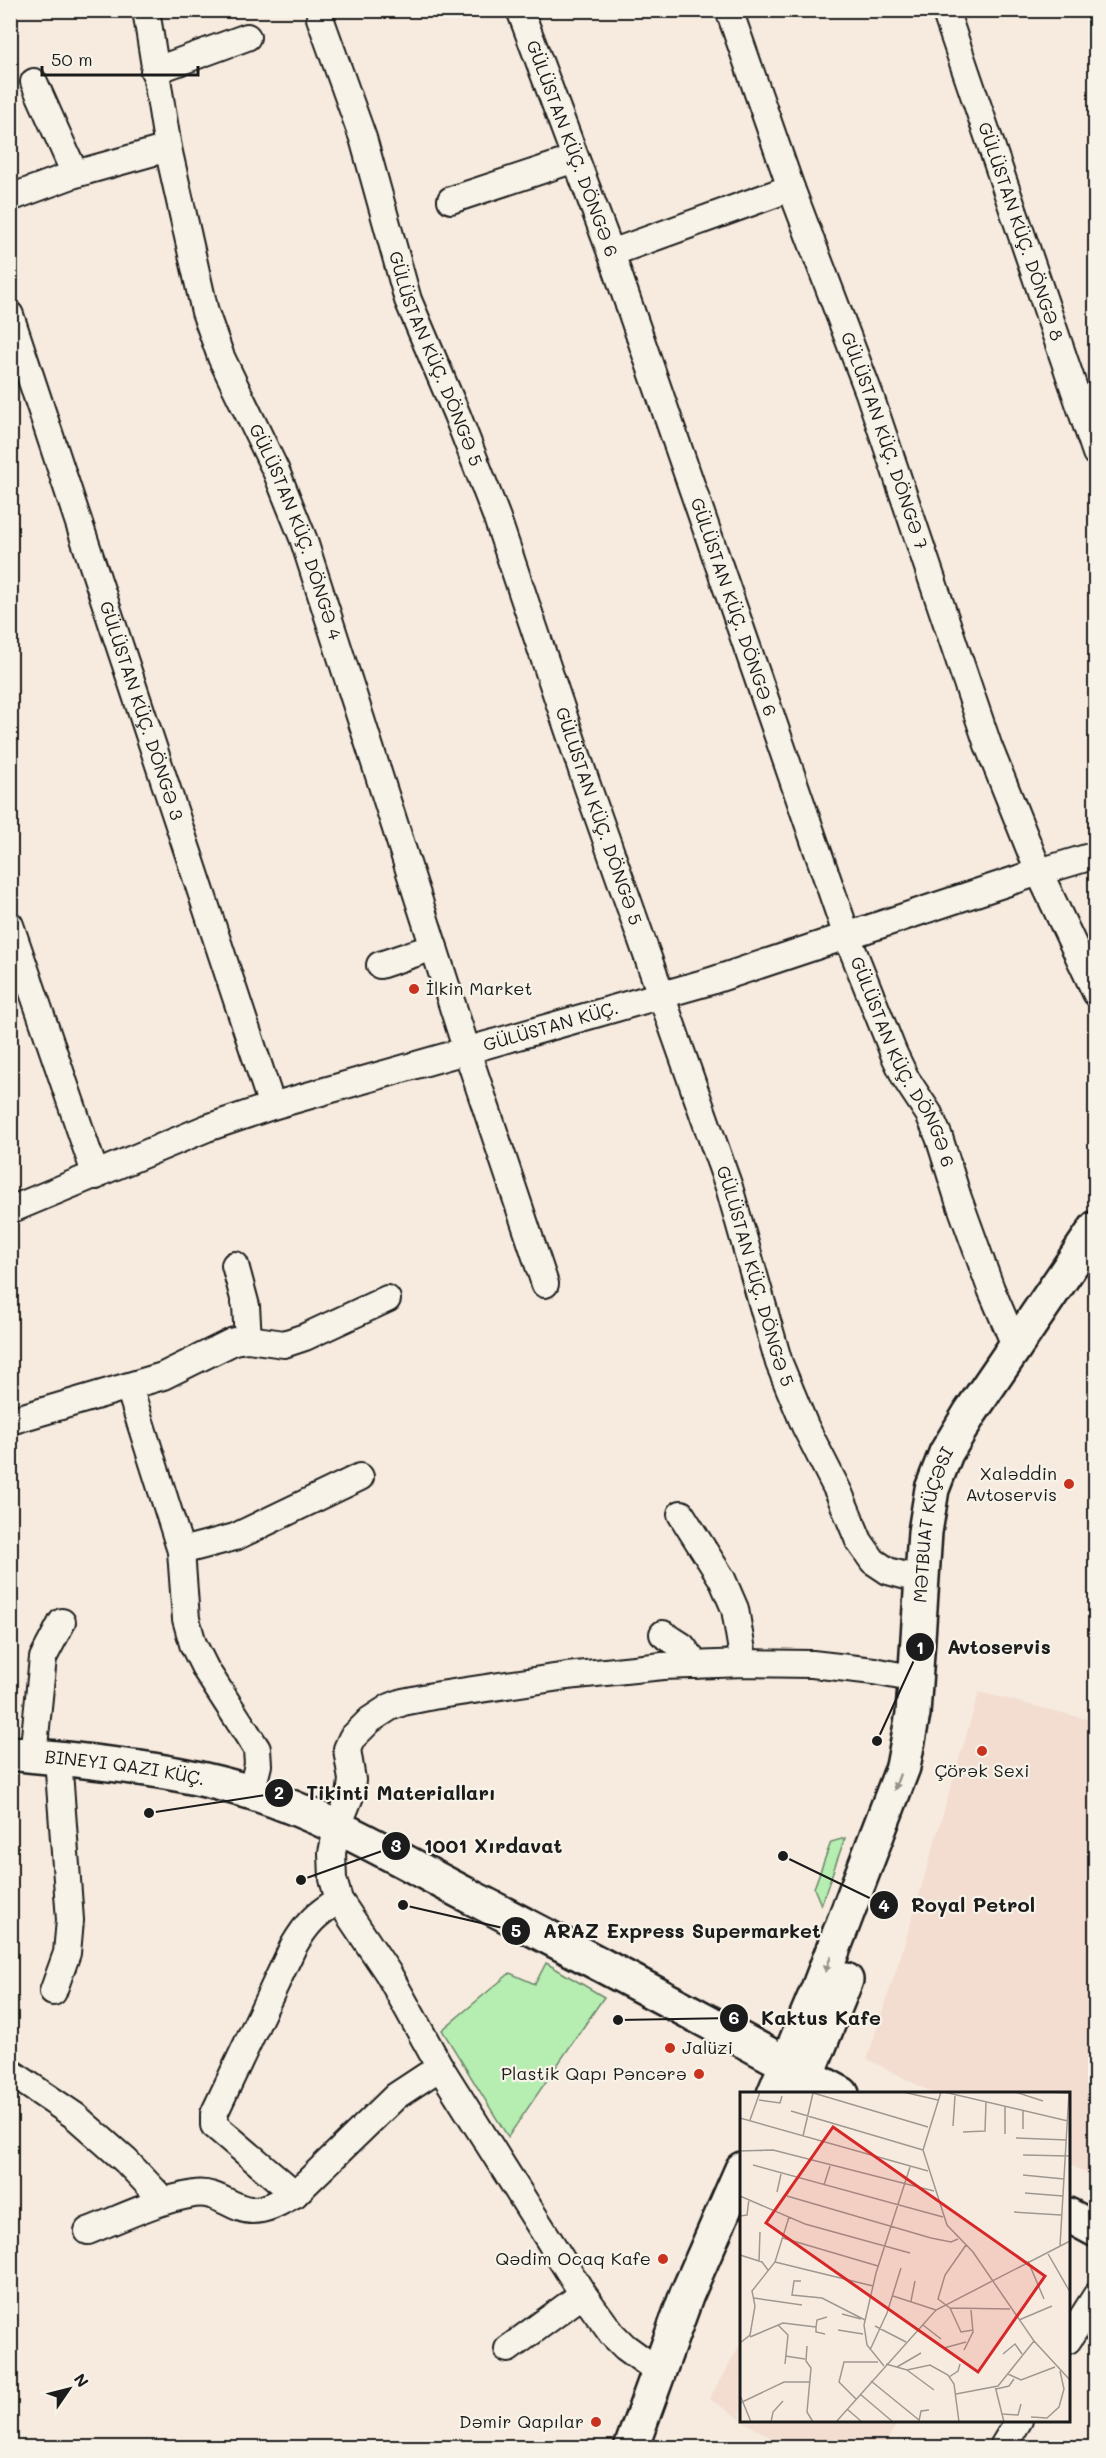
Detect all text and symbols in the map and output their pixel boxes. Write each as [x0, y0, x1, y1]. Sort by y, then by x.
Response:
street label: GÜLÜSTAN KÜÇ. DÖNGƏ 6 [521, 36, 624, 260]
scale bar [42, 39, 198, 77]
text: 50 m [51, 47, 93, 71]
street label: GÜLÜSTAN KÜÇ. DÖNGƏ 8 [973, 119, 1070, 344]
street label: GÜLÜSTAN KÜÇ. DÖNGƏ 5 [384, 248, 489, 469]
street label: GÜLÜSTAN KÜÇ. DÖNGƏ 7 [836, 328, 934, 552]
street label: GÜLÜSTAN KÜÇ. DÖNGƏ 4 [244, 420, 348, 643]
street label: GÜLÜSTAN KÜÇ. DÖNGƏ 6 [685, 494, 783, 719]
street label: GÜLÜSTAN KÜÇ. DÖNGƏ 3 [95, 598, 190, 823]
street label: GÜLÜSTAN KÜÇ. DÖNGƏ 5 [551, 704, 648, 928]
street label: GÜLÜSTAN KÜÇ. DÖNGƏ 6 [845, 953, 961, 1170]
place label: İlkin Market [426, 976, 532, 1000]
marker: İlkin Market [407, 982, 421, 996]
street label: GÜLÜSTAN KÜÇ. [480, 995, 621, 1056]
street label: GÜLÜSTAN KÜÇ. DÖNGƏ 5 [711, 1162, 800, 1390]
street label: MƏTBUAT KÜÇƏSI [907, 1442, 958, 1604]
place label: Xaləddin Avtoservis [966, 1461, 1057, 1506]
marker: Xaləddin Avtoservis [1062, 1477, 1076, 1491]
callout: Avtoservis [905, 1628, 1063, 1666]
text: Avtoservis [947, 1633, 1051, 1659]
text: 1 [916, 1635, 924, 1659]
street label: BINEYI QAZI KÜÇ. [44, 1744, 208, 1791]
marker: Çörək Sexi [975, 1744, 989, 1758]
place label: Çörək Sexi [935, 1758, 1029, 1782]
one-way arrow [892, 1773, 902, 1791]
callout: Tikinti Materialları [264, 1774, 508, 1812]
text: Tikinti Materialları [306, 1779, 496, 1805]
text: 2 [274, 1780, 284, 1804]
callout: 1001 Xırdavat [381, 1827, 574, 1865]
text: 1001 Xırdavat [424, 1832, 562, 1858]
text: 3 [391, 1833, 402, 1857]
callout: Royal Petrol [869, 1886, 1047, 1924]
text: Royal Petrol [911, 1891, 1035, 1917]
text: 4 [878, 1893, 890, 1917]
callout: ARAZ Express Supermarket [501, 1912, 833, 1950]
text: ARAZ Express Supermarket [543, 1917, 821, 1943]
text: 5 [511, 1918, 521, 1942]
one-way arrow [823, 1955, 832, 1973]
callout: Kaktus Kafe [719, 1999, 893, 2037]
text: Kaktus Kafe [761, 2004, 881, 2030]
text: 6 [729, 2005, 740, 2029]
place label: Jalüzi [682, 2035, 733, 2059]
marker: Jalüzi [663, 2041, 677, 2055]
place label: Plastik Qapı Pəncərə [501, 2061, 687, 2085]
marker: Plastik Qapı Pəncərə [692, 2067, 706, 2081]
inset map [740, 2092, 1070, 2422]
place label: Qədim Ocaq Kafe [495, 2246, 651, 2270]
marker: Qədim Ocaq Kafe [656, 2252, 670, 2266]
north arrow [39, 2359, 99, 2419]
text: N [70, 2369, 94, 2391]
place label: Dəmir Qapılar [459, 2409, 584, 2433]
marker: Dəmir Qapılar [589, 2415, 603, 2429]

